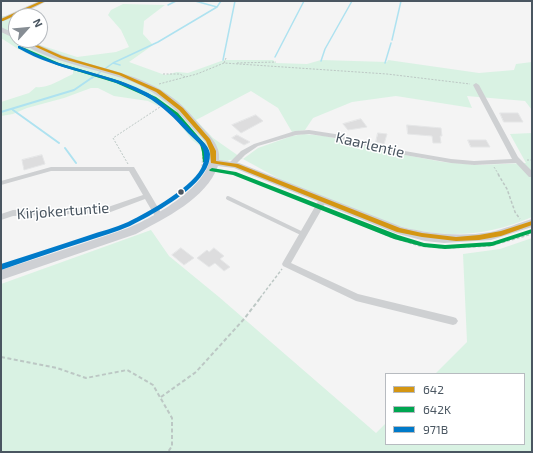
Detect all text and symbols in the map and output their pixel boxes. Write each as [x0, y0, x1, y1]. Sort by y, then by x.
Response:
north arrow [8, 8, 48, 48]
text: N [31, 16, 46, 29]
street label: Kaarlentie [334, 128, 406, 162]
unlabelled marker [176, 187, 186, 197]
street label: Kirjokertuntie [16, 199, 110, 223]
legend [385, 373, 525, 445]
text: 642 [423, 382, 444, 396]
text: 642K [423, 402, 451, 416]
text: 971B [423, 422, 448, 436]

